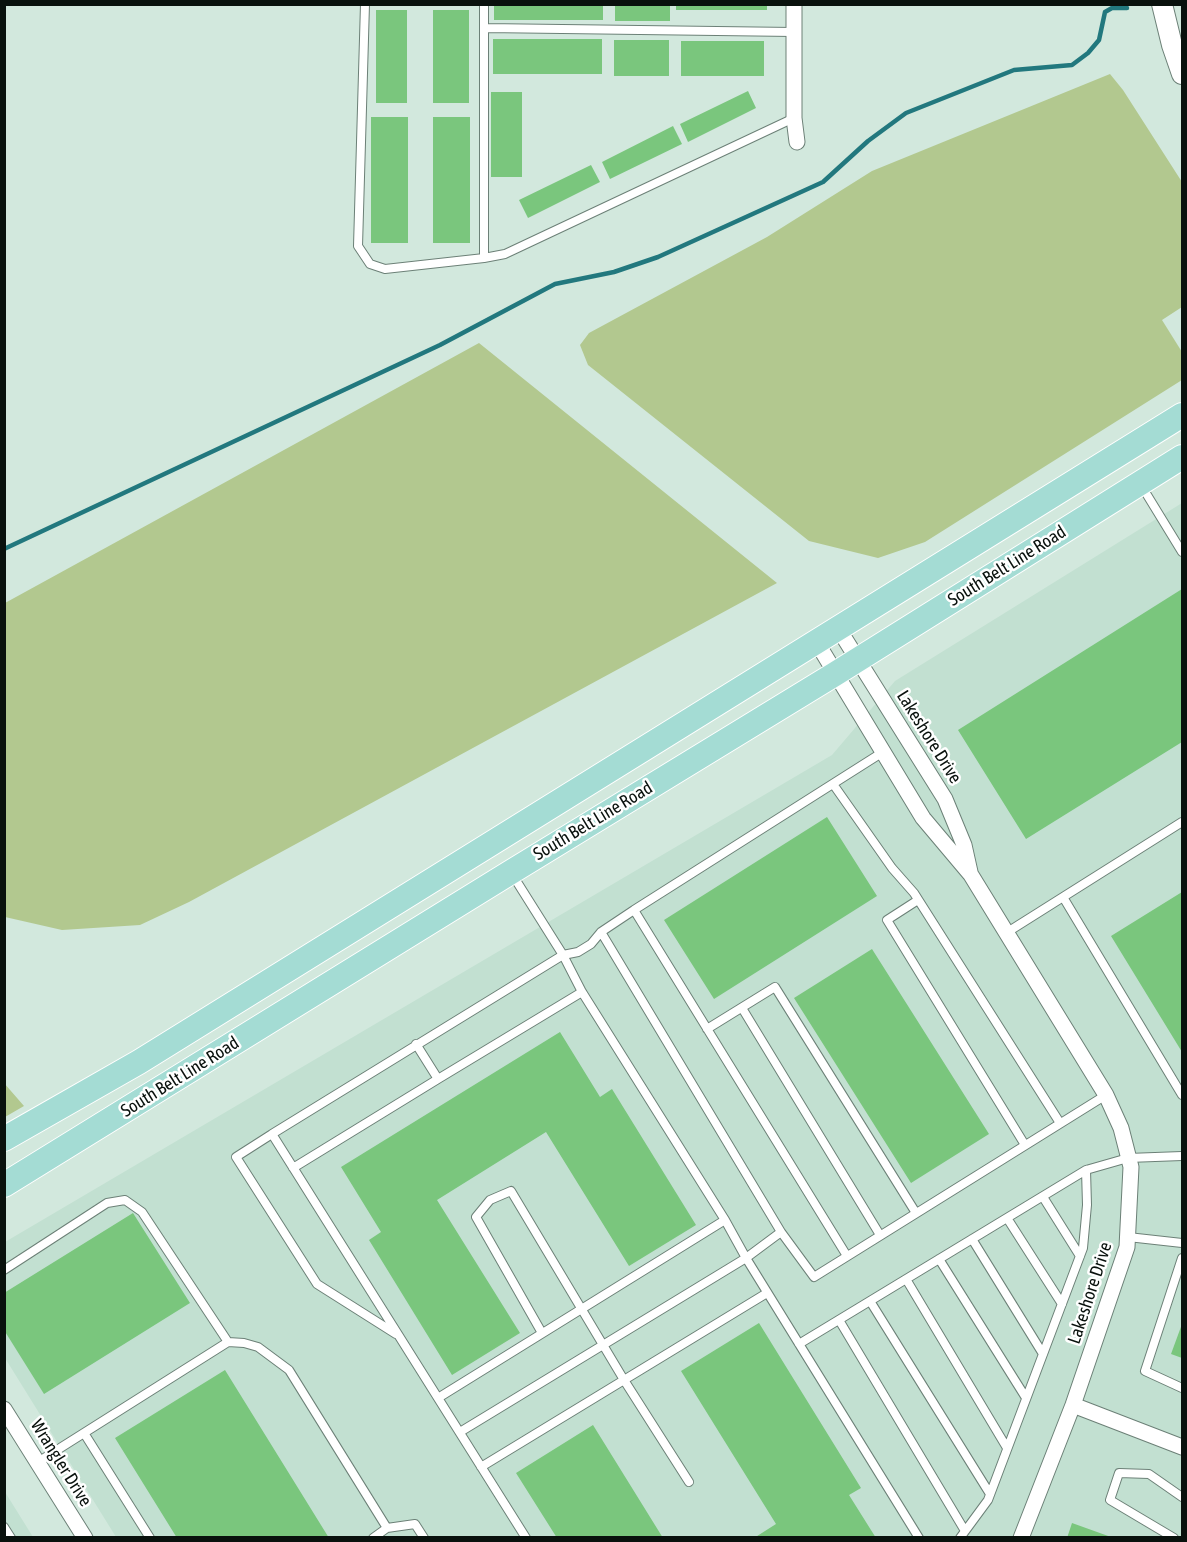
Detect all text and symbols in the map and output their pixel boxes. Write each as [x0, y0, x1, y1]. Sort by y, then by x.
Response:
street label: South Belt Line Road [944, 521, 1070, 611]
street label: Lakeshore Drive [892, 687, 966, 787]
street label: South Belt Line Road [530, 777, 656, 865]
street label: South Belt Line Road [117, 1032, 243, 1122]
street label: Lakeshore Drive [1063, 1239, 1117, 1347]
street label: Wrangler Drive [26, 1416, 96, 1510]

